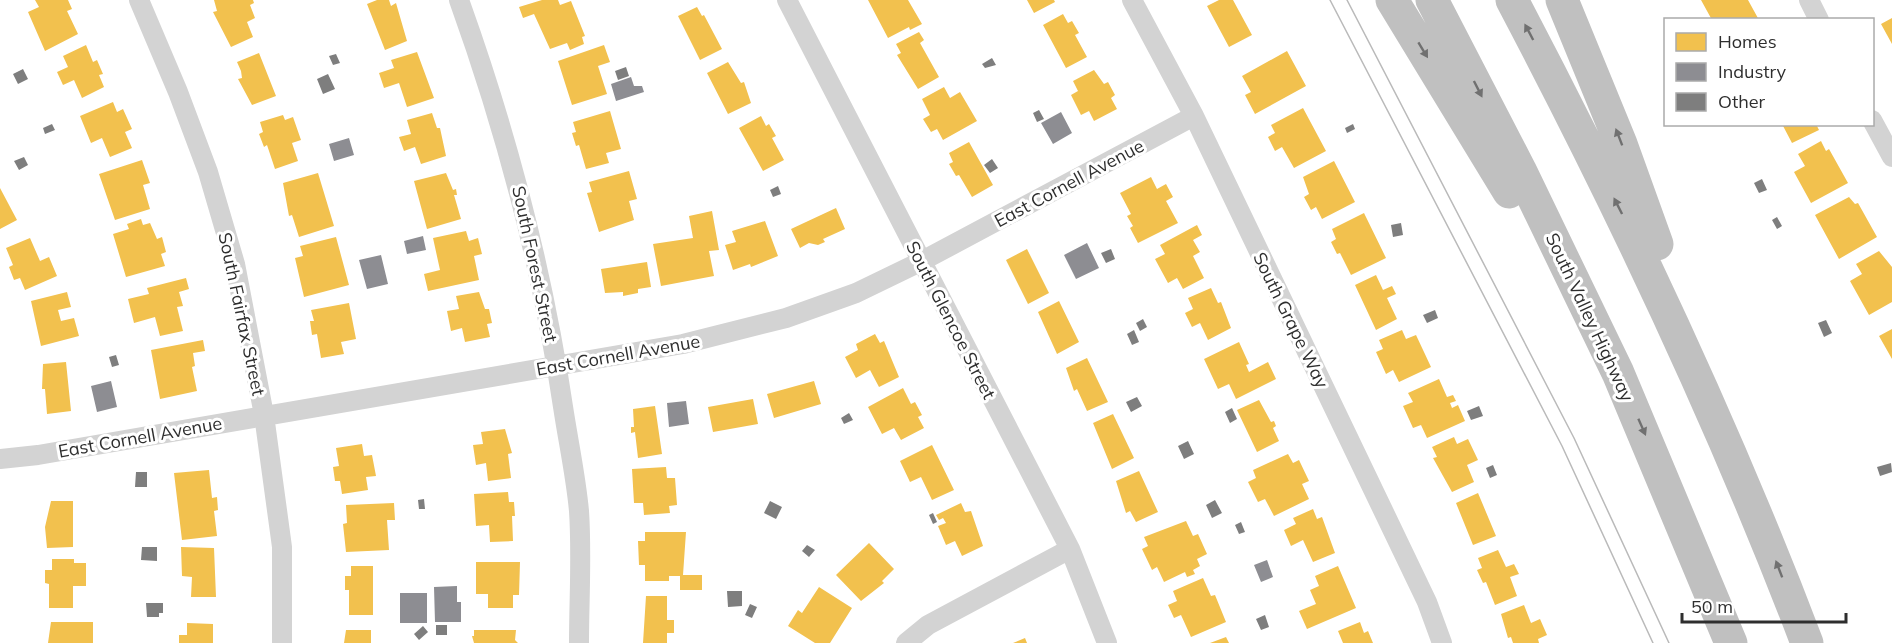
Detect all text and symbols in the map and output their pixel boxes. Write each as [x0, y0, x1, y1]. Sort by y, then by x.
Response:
legend [1664, 18, 1874, 126]
one-way arrow [1524, 23, 1534, 40]
text: Homes [1718, 30, 1777, 53]
one-way arrow [1417, 42, 1428, 58]
text: Industry [1718, 60, 1787, 83]
one-way arrow [1473, 81, 1483, 98]
text: Other [1718, 90, 1766, 113]
one-way arrow [1613, 128, 1623, 146]
street label: East Cornell Avenue [990, 134, 1148, 232]
street label: South Forest Street [507, 184, 563, 344]
one-way arrow [1613, 197, 1622, 214]
street label: South Valley Highway [1541, 229, 1639, 405]
street label: South Fairfax Street [213, 230, 271, 398]
street label: South Glencoe Street [901, 237, 1001, 403]
street label: South Grape Way [1248, 248, 1334, 392]
street label: East Cornell Avenue [534, 329, 702, 381]
street label: East Cornell Avenue [56, 411, 224, 463]
one-way arrow [1638, 418, 1647, 436]
one-way arrow [1773, 559, 1783, 577]
scale bar [1682, 586, 1846, 624]
text: 50 m [1691, 595, 1733, 618]

